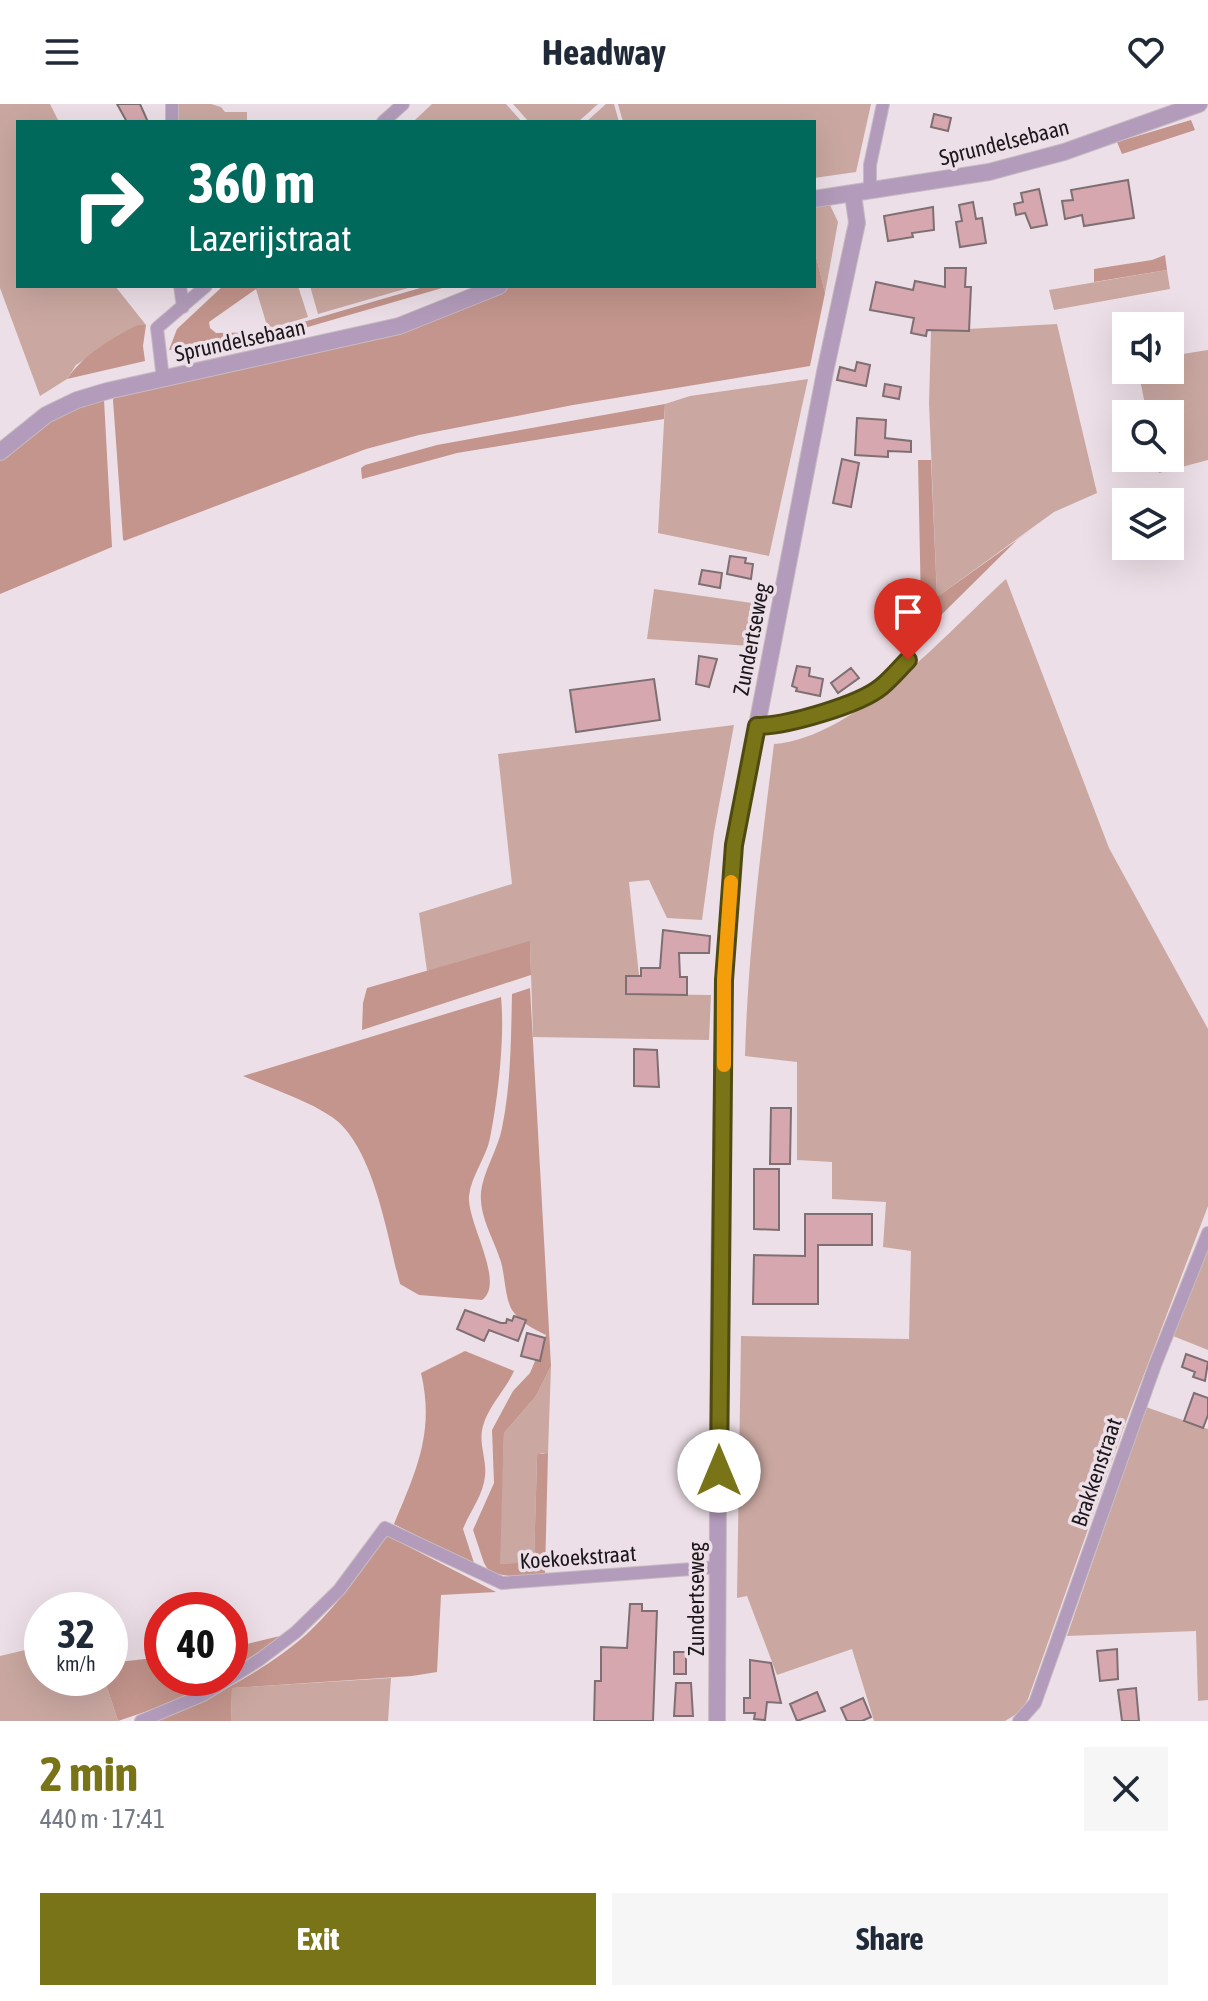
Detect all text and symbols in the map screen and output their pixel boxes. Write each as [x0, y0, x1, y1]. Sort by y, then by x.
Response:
icon: menu [40, 30, 84, 74]
icon: heart [1124, 30, 1168, 74]
text: Headway [542, 31, 666, 73]
street label: Sprundelsebaan [936, 113, 1072, 171]
text: 360 m [188, 151, 315, 215]
icon: right [56, 152, 160, 256]
text: Lazerijstraat [188, 217, 352, 259]
map controls [1112, 312, 1184, 560]
button: sound [1112, 312, 1184, 384]
street label: Sprundelsebaan [172, 313, 308, 367]
button: search [1112, 400, 1184, 472]
button: layers [1112, 488, 1184, 560]
pin [874, 578, 942, 660]
street label: Zundertseweg [727, 580, 775, 697]
icon: arrive [886, 590, 930, 634]
street label: Brakkenstraat [1065, 1414, 1127, 1530]
position arrow [677, 1429, 761, 1513]
street label: Koekoekstraat [519, 1540, 637, 1574]
street label: Zundertseweg [683, 1541, 709, 1656]
speed limit sign: 40 [144, 1592, 248, 1696]
text: 32 [57, 1611, 95, 1656]
text: km/h [56, 1652, 96, 1675]
text: 2 min [40, 1746, 138, 1801]
button: close [1084, 1747, 1168, 1831]
text: 440 m · 17:41 [40, 1804, 165, 1834]
button: Exit [40, 1893, 596, 1985]
button: Share [612, 1893, 1168, 1985]

